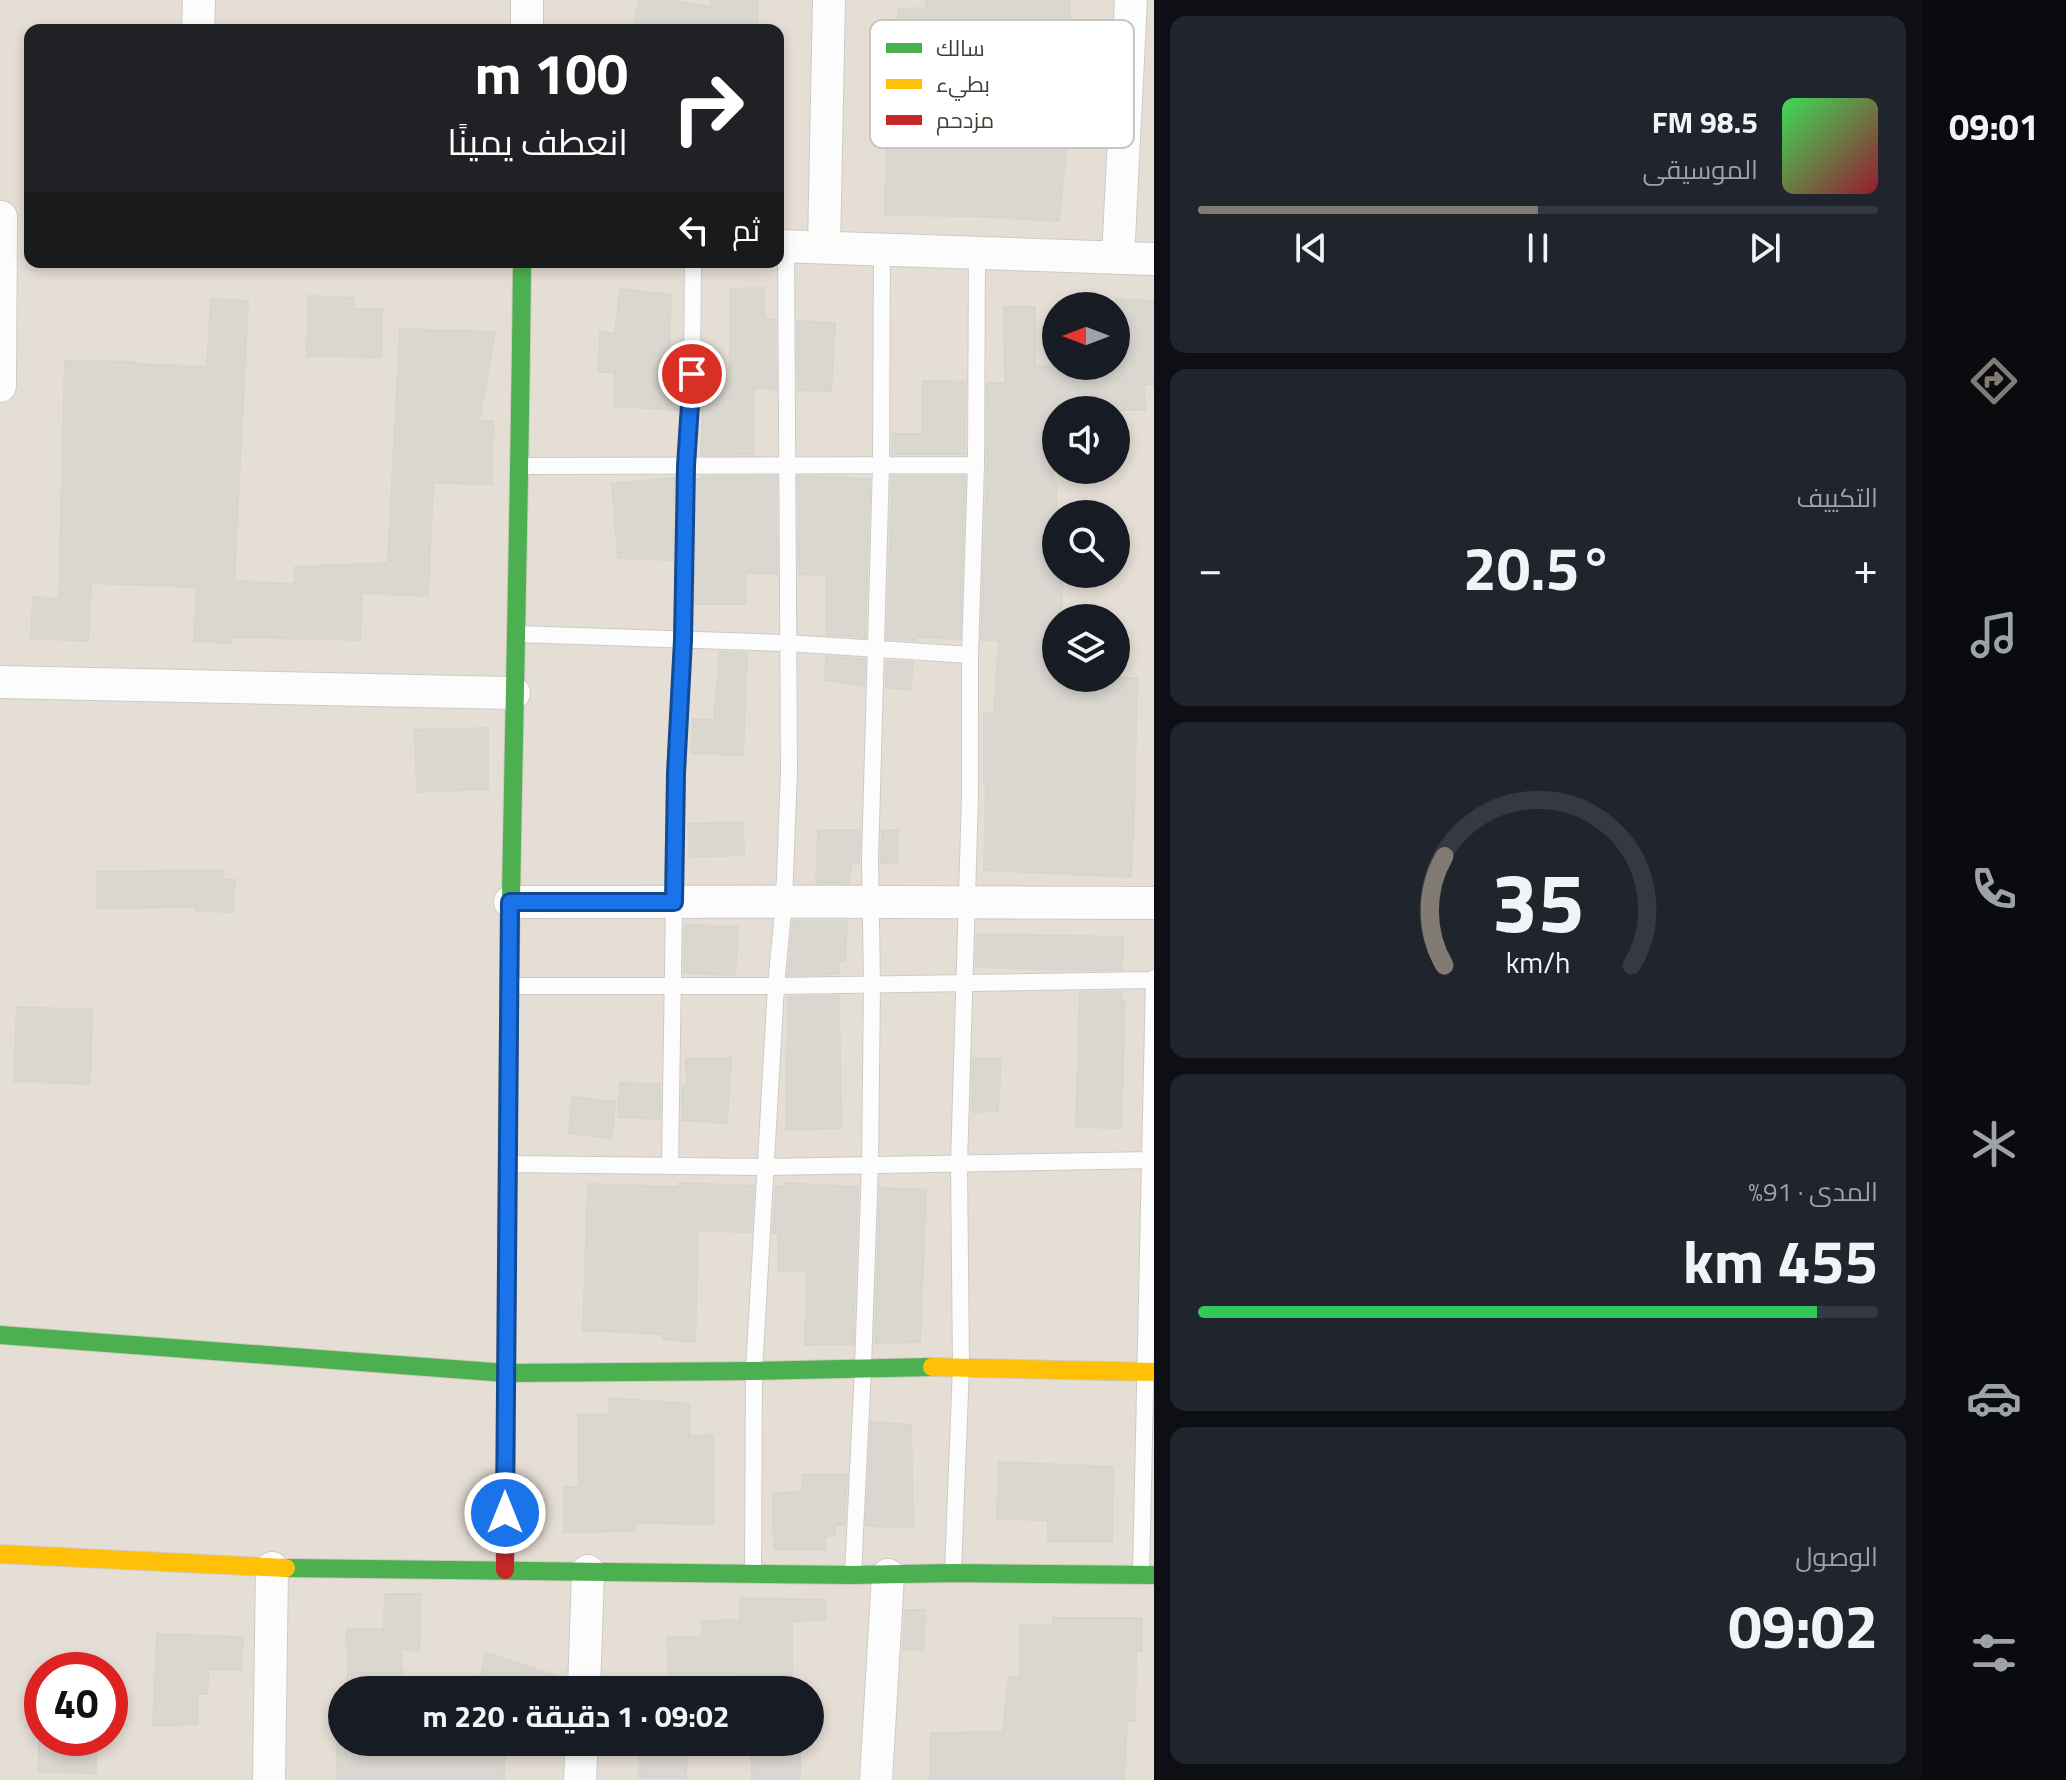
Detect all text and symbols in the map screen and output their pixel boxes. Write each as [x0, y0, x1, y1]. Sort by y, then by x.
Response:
legend [870, 20, 1134, 148]
text: 100 m [475, 31, 628, 116]
text: سالك [936, 31, 985, 65]
icon: right [656, 56, 760, 160]
text: بطيء [936, 67, 990, 101]
text: 98.5 FM [1652, 99, 1758, 145]
text: 09:01 [1949, 99, 2039, 154]
text: مزدحم [936, 103, 994, 137]
text: انعطف يمينًا [447, 114, 628, 169]
text: الموسيقى [1643, 150, 1758, 189]
text: ثم [732, 207, 760, 253]
icon: left [672, 208, 716, 252]
icon: previous [1289, 226, 1333, 270]
icon: pause [1516, 226, 1560, 270]
icon: next [1743, 226, 1787, 270]
north arrow [1042, 292, 1130, 380]
map controls [1042, 292, 1130, 692]
pin [658, 340, 726, 408]
icon: arrive [670, 352, 714, 396]
icon: directions [1966, 353, 2022, 409]
button: sound [1042, 396, 1130, 484]
text: التكييف [1796, 478, 1878, 517]
button: search [1042, 500, 1130, 588]
text: 20.5° [1463, 522, 1613, 613]
text: − [1198, 534, 1223, 601]
text: + [1853, 534, 1878, 601]
button: layers [1042, 604, 1130, 692]
icon: music [1966, 607, 2022, 663]
text: 35 [1491, 838, 1585, 964]
icon: phone [1966, 861, 2022, 917]
text: km/h [1506, 941, 1570, 984]
icon: climate [1966, 1116, 2022, 1172]
text: المدى · 91% [1748, 1172, 1878, 1211]
text: 455 km [1683, 1215, 1878, 1306]
icon: car [1966, 1370, 2022, 1426]
position arrow [463, 1471, 547, 1555]
text: الوصول [1795, 1537, 1878, 1576]
text: 09:02 [1728, 1580, 1878, 1671]
icon: filters [1966, 1625, 2022, 1681]
speed limit sign: 40 [24, 1652, 128, 1756]
text: 09:02 · 1 دقيقة · 220 m [422, 1693, 730, 1739]

